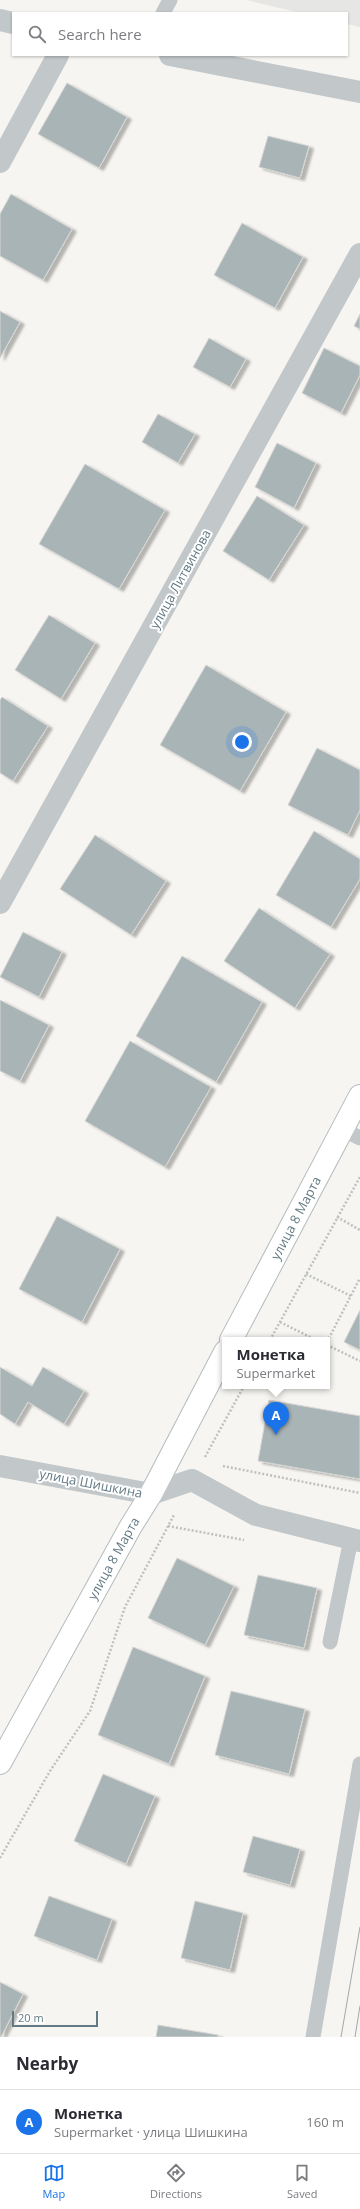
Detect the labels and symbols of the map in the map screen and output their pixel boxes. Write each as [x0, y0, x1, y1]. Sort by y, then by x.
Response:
street label: улица Литвинова [145, 526, 215, 632]
your location [232, 732, 252, 752]
street label: улица 8 Марта [266, 1173, 325, 1263]
pin: A [263, 1402, 289, 1435]
street label: улица Шишкина [38, 1464, 144, 1502]
street label: улица 8 Марта [83, 1513, 144, 1603]
scale bar [12, 2009, 98, 2028]

